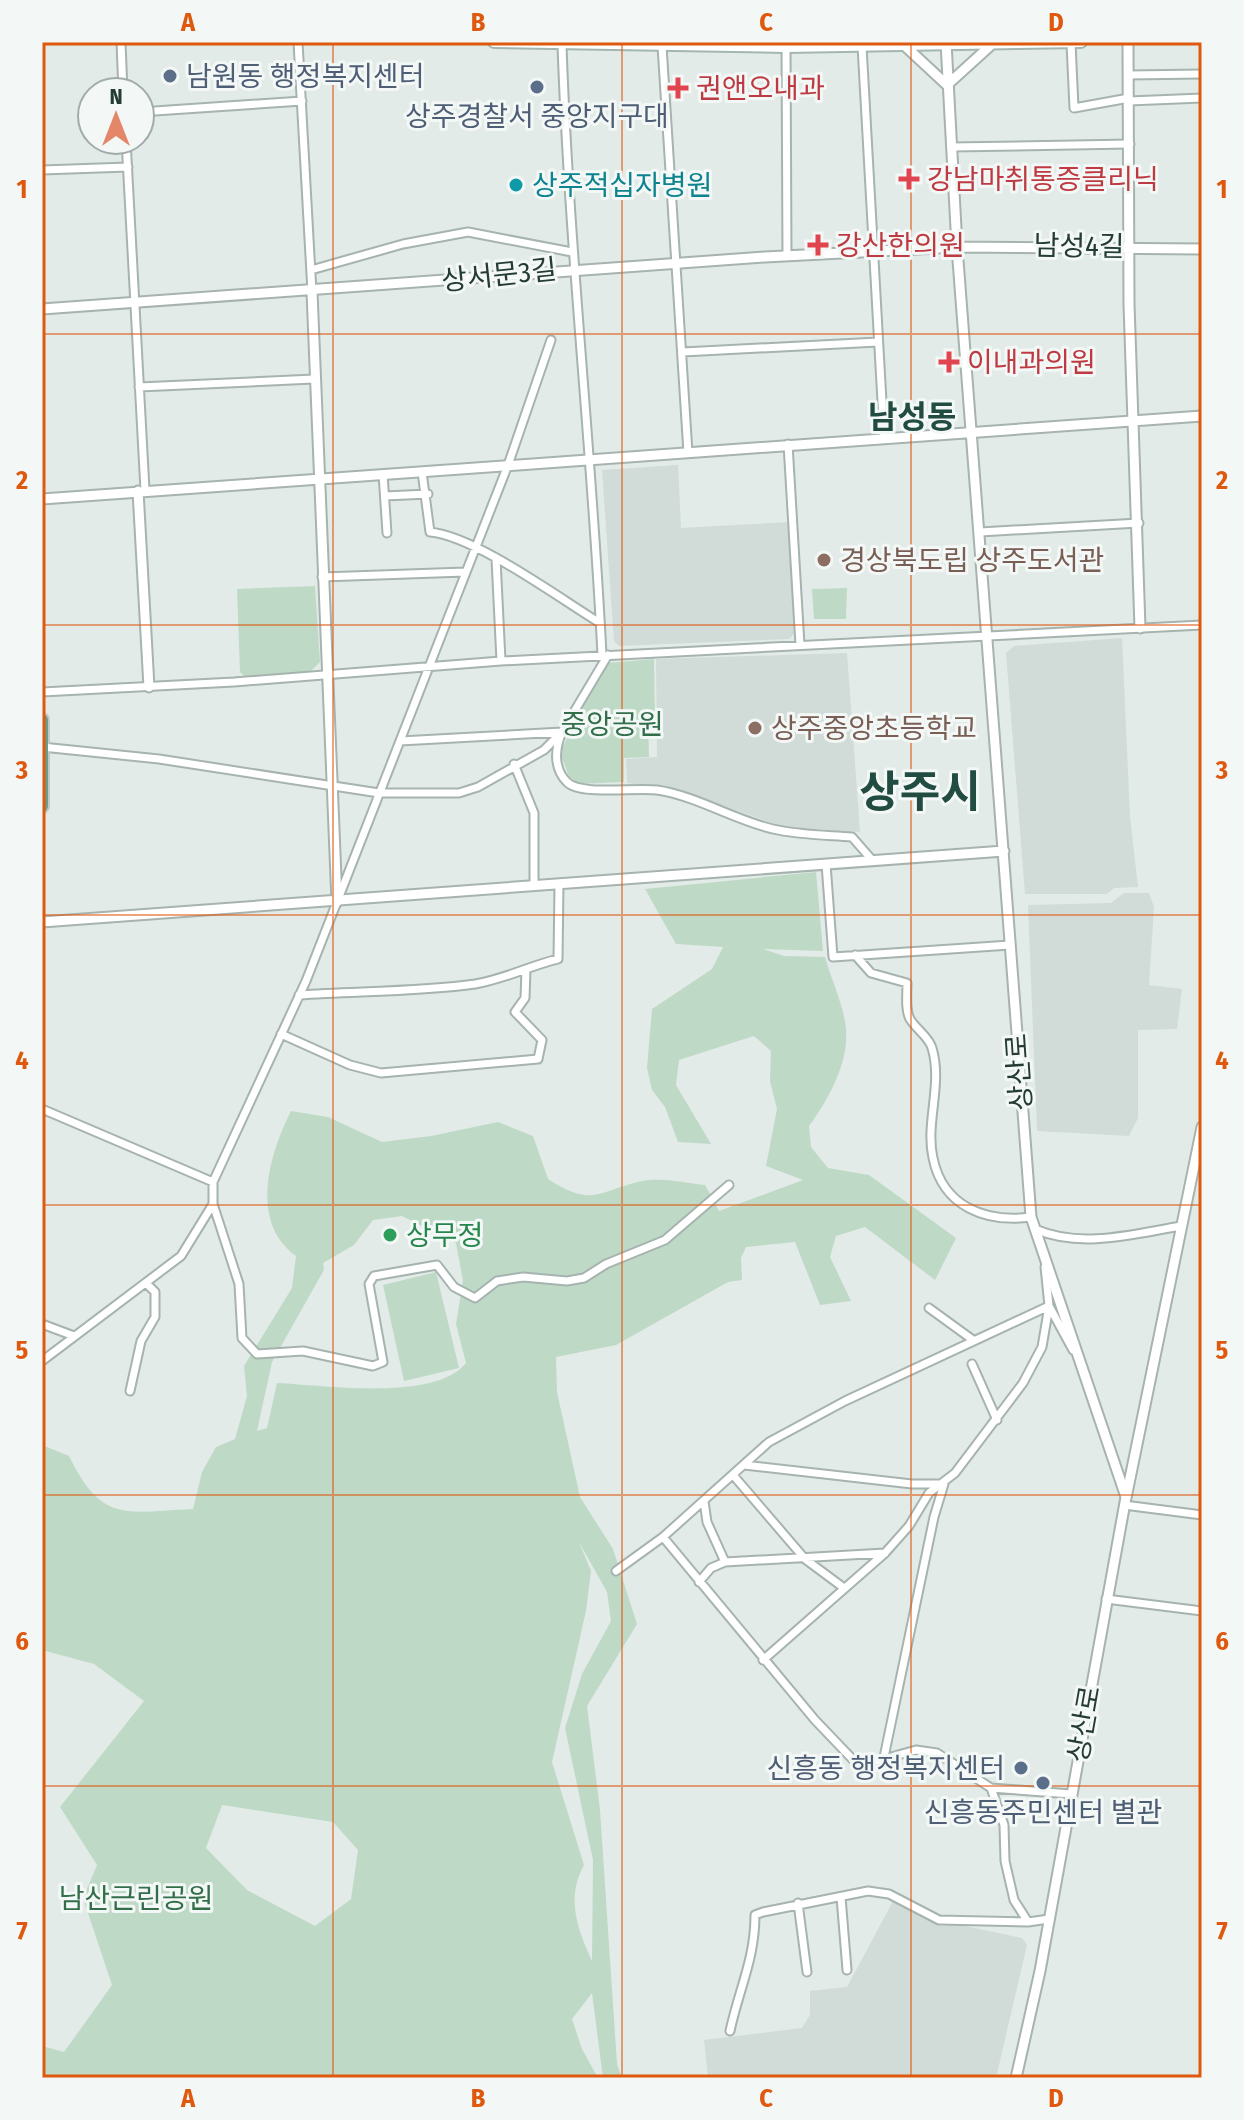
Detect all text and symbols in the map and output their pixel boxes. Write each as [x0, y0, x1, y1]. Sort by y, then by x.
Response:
text: A [180, 7, 196, 38]
text: B [471, 7, 486, 38]
text: C [759, 7, 773, 38]
text: D [1048, 7, 1064, 38]
place label: 남원동 행정복지센터 [186, 60, 424, 93]
marker: 남원동 행정복지센터 [161, 67, 179, 85]
place label: 권앤오내과 [696, 72, 825, 105]
north arrow [76, 76, 156, 156]
marker: 권앤오내과 [667, 77, 689, 99]
marker: 상주경찰서 중앙지구대 [528, 78, 546, 96]
text: N [109, 83, 123, 110]
place label: 상주경찰서 중앙지구대 [405, 100, 669, 133]
place label: 강남마취통증클리닉 [927, 163, 1159, 196]
marker: 강남마취통증클리닉 [898, 168, 920, 190]
place label: 상주적십자병원 [532, 169, 712, 202]
text: 1 [17, 174, 28, 205]
text: 1 [1217, 174, 1228, 205]
marker: 상주적십자병원 [507, 176, 525, 194]
place label: 강산한의원 [836, 229, 965, 262]
street label: 남성4길 [1033, 229, 1125, 263]
marker: 강산한의원 [807, 234, 829, 256]
street label: 상서문3길 [440, 253, 558, 297]
place label: 이내과의원 [967, 346, 1096, 379]
marker: 이내과의원 [938, 351, 960, 373]
district label: 남성동 [868, 398, 956, 436]
text: 2 [15, 465, 28, 496]
text: 2 [1215, 465, 1228, 496]
place label: 경상북도립 상주도서관 [840, 544, 1104, 577]
marker: 경상북도립 상주도서관 [815, 551, 833, 569]
park label: 중앙공원 [560, 708, 664, 741]
place label: 상주중앙초등학교 [771, 712, 977, 745]
marker: 상주중앙초등학교 [746, 719, 764, 737]
text: 3 [15, 755, 28, 786]
text: 3 [1215, 755, 1228, 786]
district label: 상주시 [859, 766, 981, 819]
street label: 상산로 [1000, 1032, 1038, 1112]
text: 4 [15, 1045, 29, 1076]
text: 4 [1215, 1045, 1229, 1076]
place label: 상무정 [406, 1219, 483, 1252]
marker: 상무정 [381, 1226, 399, 1244]
text: 5 [16, 1335, 29, 1366]
text: 5 [1216, 1335, 1229, 1366]
text: 6 [15, 1626, 29, 1657]
text: 6 [1215, 1626, 1229, 1657]
street label: 상산로 [1061, 1683, 1107, 1765]
place label: 신흥동 행정복지센터 [767, 1752, 1005, 1785]
marker: 신흥동 행정복지센터 [1012, 1759, 1030, 1777]
marker: 신흥동주민센터 별관 [1034, 1774, 1052, 1792]
place label: 신흥동주민센터 별관 [924, 1796, 1162, 1829]
park label: 남산근린공원 [59, 1882, 213, 1915]
text: 7 [16, 1916, 28, 1947]
text: 7 [1216, 1916, 1228, 1947]
text: A [180, 2083, 196, 2114]
text: B [471, 2083, 486, 2114]
text: C [759, 2083, 773, 2114]
text: D [1048, 2083, 1064, 2114]

